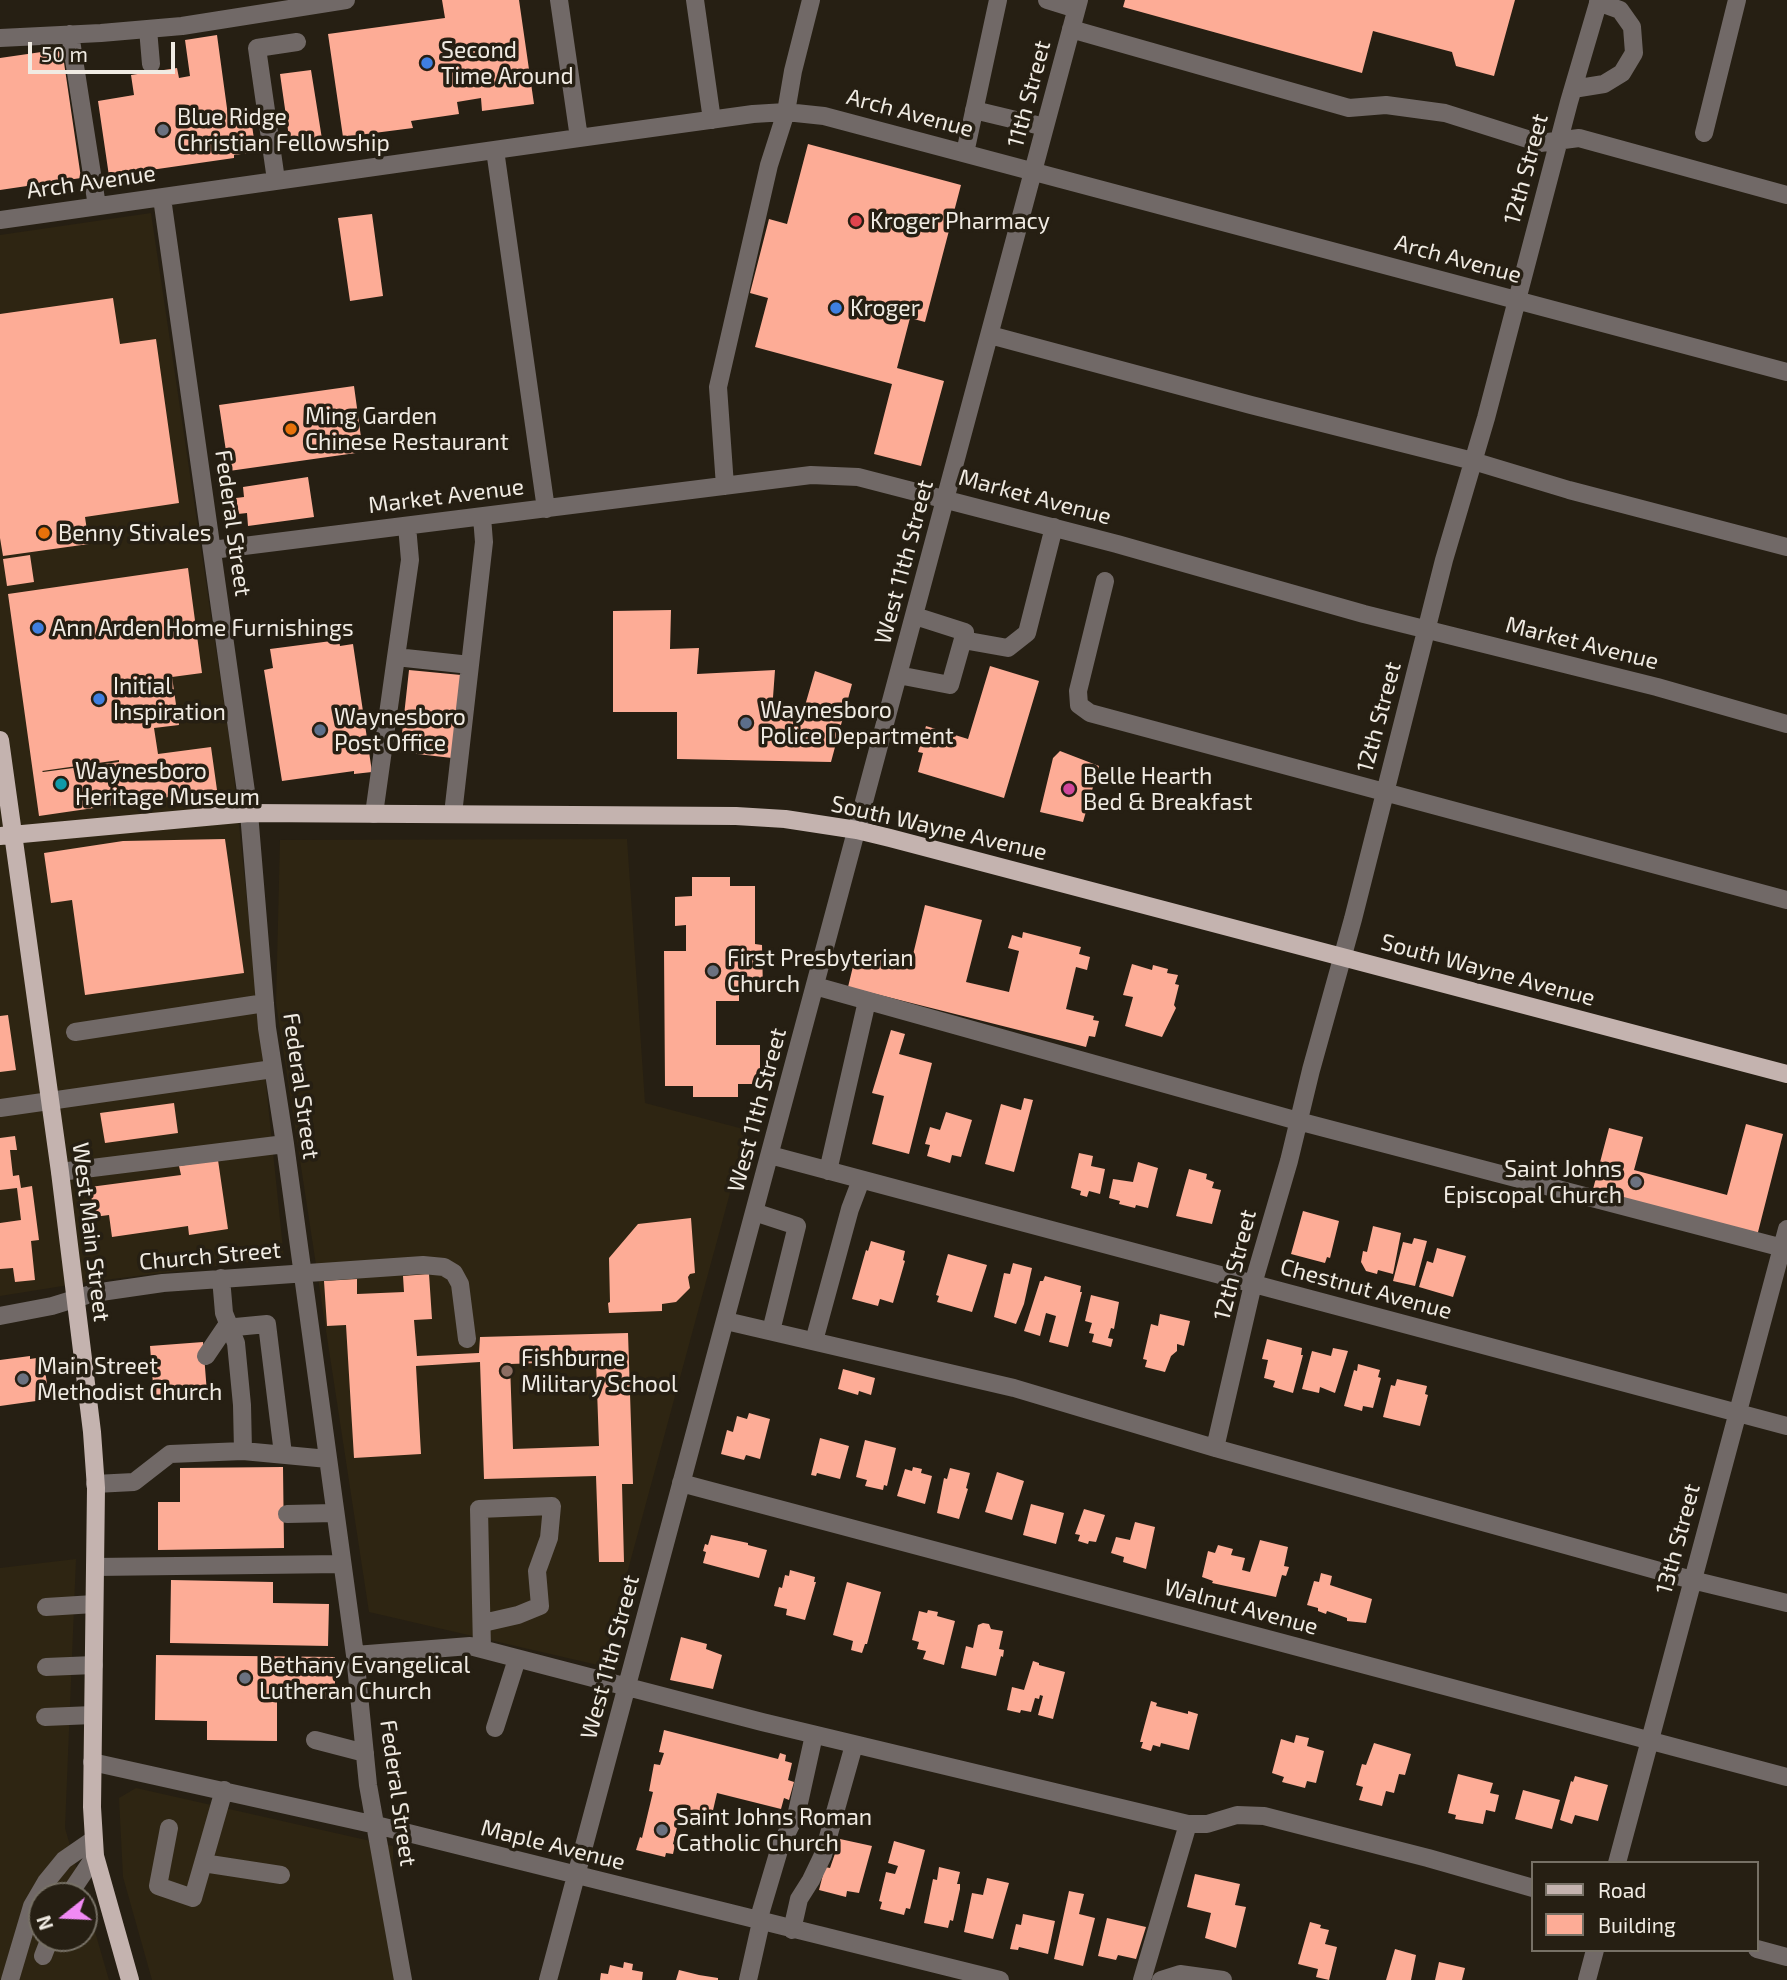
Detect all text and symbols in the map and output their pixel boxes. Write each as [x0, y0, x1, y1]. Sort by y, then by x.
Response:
scale bar [32, 28, 178, 72]
place label: Second Time Around [441, 36, 574, 90]
street label: 11th Street [1002, 38, 1056, 150]
text: 50 m [41, 41, 88, 66]
marker: Second Time Around [419, 55, 435, 71]
street label: Arch Avenue [844, 83, 976, 143]
place label: Blue Ridge Christian Fellowship [177, 103, 390, 157]
street label: 12th Street [1498, 111, 1554, 227]
marker: Blue Ridge Christian Fellowship [155, 122, 171, 138]
street label: Arch Avenue [25, 159, 157, 205]
place label: Kroger Pharmacy [870, 207, 1050, 235]
marker: Kroger Pharmacy [848, 213, 864, 229]
street label: Arch Avenue [1392, 229, 1524, 289]
place label: Kroger [850, 294, 920, 322]
marker: Kroger [828, 300, 844, 316]
place label: Ming Garden Chinese Restaurant [305, 402, 509, 456]
marker: Ming Garden Chinese Restaurant [283, 421, 299, 437]
street label: Federal Street [209, 448, 257, 598]
street label: Market Avenue [956, 463, 1114, 531]
street label: Market Avenue [367, 473, 525, 519]
street label: West 11th Street [869, 477, 939, 647]
place label: Benny Stivales [58, 519, 211, 547]
marker: Benny Stivales [36, 525, 52, 541]
street label: Market Avenue [1503, 611, 1661, 675]
place label: Ann Arden Home Furnishings [52, 614, 354, 642]
marker: Ann Arden Home Furnishings [30, 620, 46, 636]
street label: 12th Street [1351, 659, 1407, 775]
place label: Initial Inspiration [113, 672, 226, 726]
marker: Initial Inspiration [91, 691, 107, 707]
place label: Waynesboro Police Department [760, 696, 954, 750]
place label: Waynesboro Post Office [334, 703, 466, 757]
marker: Waynesboro Police Department [738, 715, 754, 731]
marker: Waynesboro Post Office [312, 722, 328, 738]
place label: Waynesboro Heritage Museum [75, 757, 260, 811]
place label: Belle Hearth Bed & Breakfast [1083, 762, 1252, 816]
marker: Waynesboro Heritage Museum [53, 776, 69, 792]
marker: Belle Hearth Bed & Breakfast [1061, 781, 1077, 797]
street label: South Wayne Avenue [828, 790, 1050, 866]
street label: South Wayne Avenue [1378, 928, 1598, 1012]
place label: First Presbyterian Church [727, 944, 914, 998]
marker: First Presbyterian Church [705, 963, 721, 979]
street label: Federal Street [277, 1011, 325, 1161]
street label: West 11th Street [722, 1025, 792, 1195]
street label: West Main Street [66, 1141, 116, 1323]
place label: Saint Johns Episcopal Church [1443, 1155, 1622, 1209]
marker: Saint Johns Episcopal Church [1628, 1174, 1644, 1190]
street label: 12th Street [1208, 1207, 1262, 1323]
street label: Church Street [138, 1236, 282, 1276]
street label: Chestnut Avenue [1277, 1253, 1455, 1325]
place label: Fishburne Military School [521, 1344, 678, 1398]
place label: Main Street Methodist Church [37, 1352, 222, 1406]
marker: Fishburne Military School [499, 1363, 515, 1379]
marker: Main Street Methodist Church [15, 1371, 31, 1387]
street label: 13th Street [1650, 1481, 1706, 1597]
street label: West 11th Street [575, 1572, 645, 1742]
street label: Walnut Avenue [1161, 1573, 1321, 1641]
place label: Bethany Evangelical Lutheran Church [259, 1651, 470, 1705]
marker: Bethany Evangelical Lutheran Church [237, 1670, 253, 1686]
street label: Federal Street [374, 1718, 422, 1868]
place label: Saint Johns Roman Catholic Church [676, 1803, 872, 1857]
street label: Maple Avenue [478, 1814, 628, 1876]
marker: Saint Johns Roman Catholic Church [654, 1822, 670, 1838]
legend [1532, 1861, 1759, 1952]
text: Road [1598, 1877, 1646, 1902]
north arrow [28, 1882, 98, 1952]
text: Building [1598, 1912, 1676, 1937]
text: N [31, 1913, 58, 1933]

